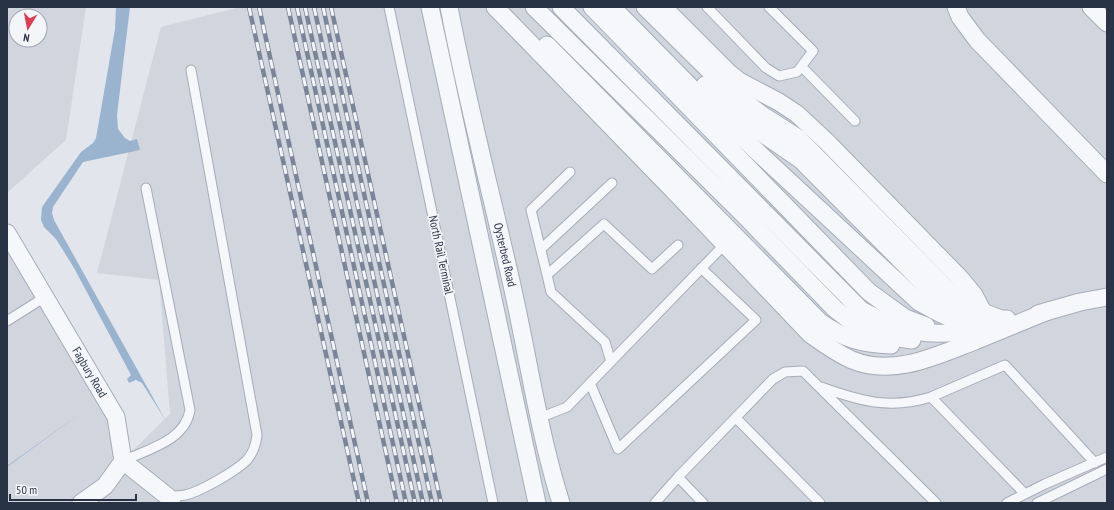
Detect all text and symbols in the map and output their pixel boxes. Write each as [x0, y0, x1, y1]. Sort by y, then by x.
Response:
north arrow [8, 8, 48, 48]
text: N [22, 30, 30, 45]
street label: North Rail Terminal [426, 214, 457, 296]
street label: Oysterbed Road [491, 221, 520, 288]
street label: Fagbury Road [69, 344, 111, 400]
scale bar [10, 476, 136, 502]
text: 50 m [16, 482, 37, 497]

